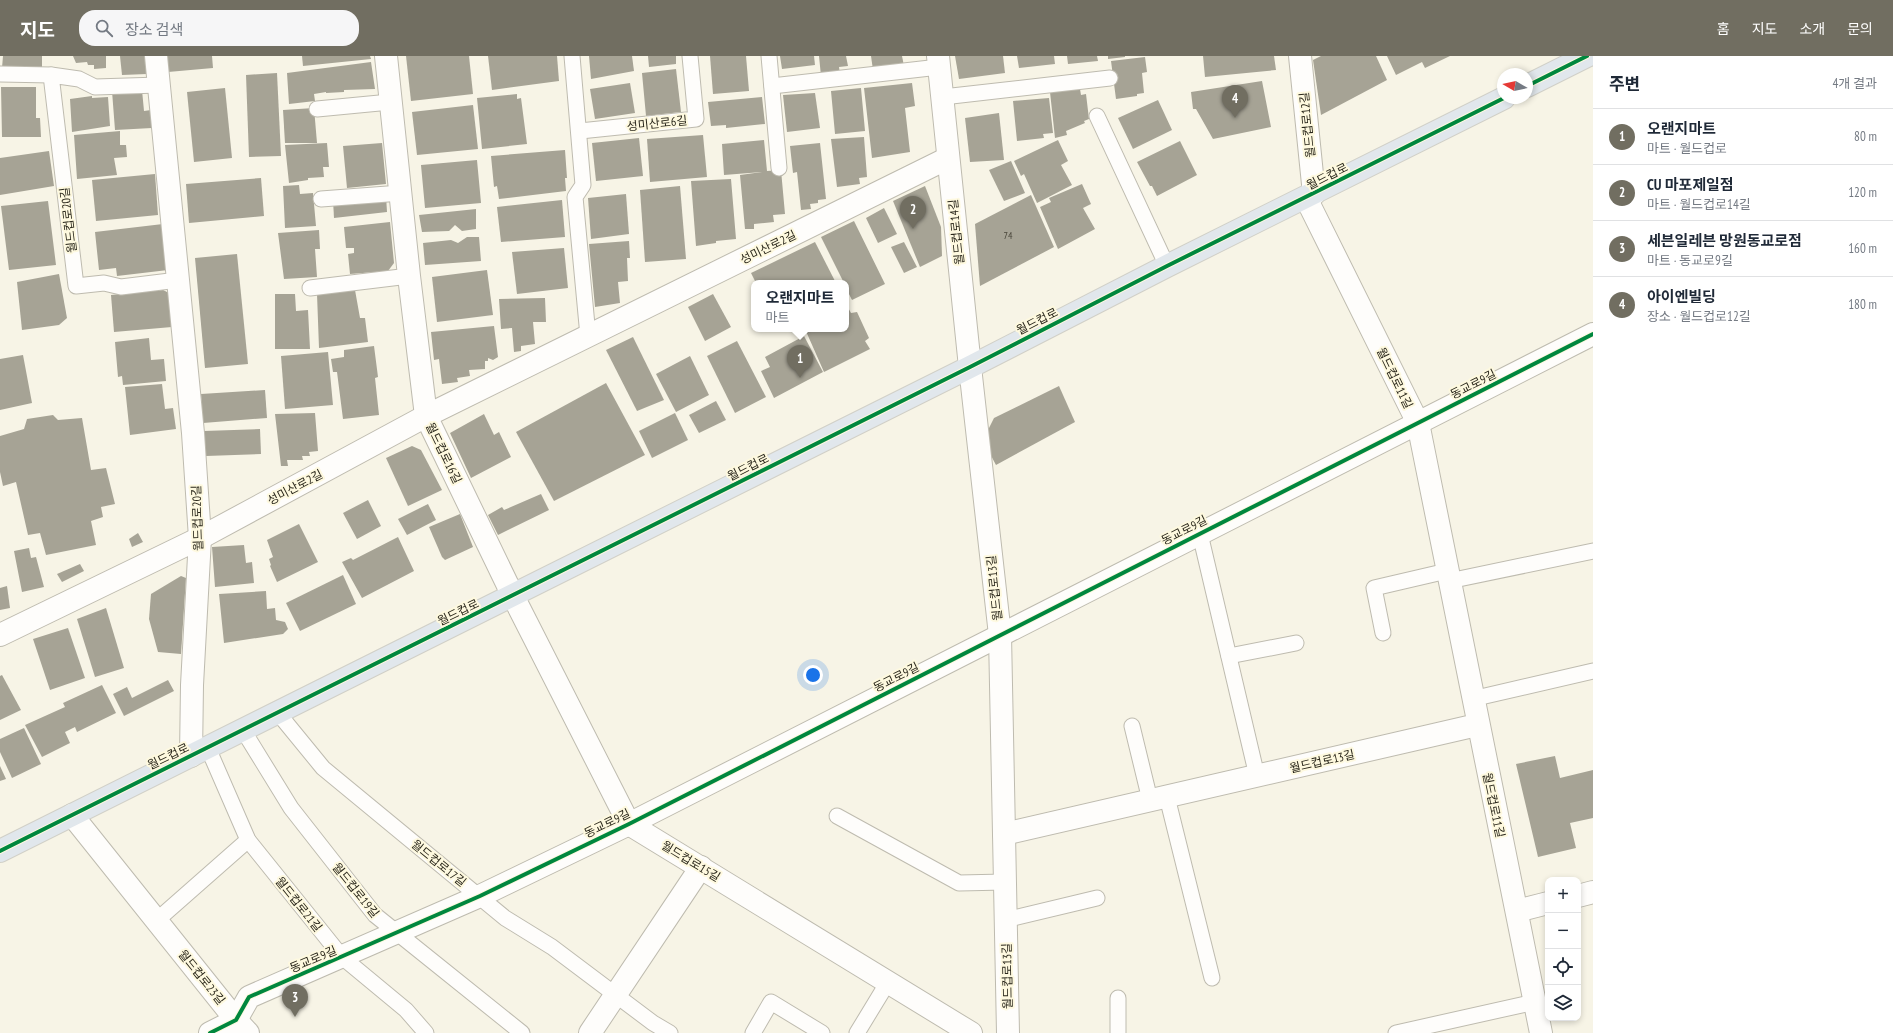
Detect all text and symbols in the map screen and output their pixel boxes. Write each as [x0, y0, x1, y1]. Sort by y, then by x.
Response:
search box [79, 10, 359, 46]
icon: search [93, 17, 115, 39]
text: 지도 [20, 18, 55, 42]
text: 장소 검색 [125, 20, 183, 39]
text: 홈 [1717, 20, 1730, 38]
text: 지도 [1752, 20, 1777, 38]
text: 소개 [1799, 20, 1825, 38]
text: 문의 [1847, 20, 1873, 38]
north arrow [1497, 68, 1533, 104]
text: 주변 [1609, 73, 1640, 95]
text: 4개 결과 [1833, 75, 1877, 92]
pin: 4 [1222, 85, 1248, 118]
street label: 월드컵로12길 [1296, 91, 1318, 159]
street label: 성미산로6길 [626, 112, 688, 134]
text: 오랜지마트 [1647, 119, 1716, 138]
text: 1 [1619, 128, 1625, 145]
text: 80 m [1854, 128, 1877, 145]
text: 마트 · 월드컵로 [1647, 140, 1727, 157]
street label: 월드컵로 [1304, 159, 1350, 193]
text: CU 마포제일점 [1647, 175, 1734, 194]
text: 2 [1619, 184, 1625, 201]
text: 120 m [1848, 184, 1877, 201]
street label: 월드컵로20길 [57, 186, 79, 254]
pin: 2 [900, 196, 926, 229]
text: 마트 · 월드컵로14길 [1647, 196, 1751, 213]
street label: 월드컵로14길 [945, 198, 967, 266]
street label: 성미산로2길 [737, 227, 799, 267]
house number: 74 [1004, 229, 1013, 242]
text: 세븐일레븐 망원동교로점 [1647, 231, 1802, 250]
text: 3 [1619, 240, 1625, 257]
text: 160 m [1848, 240, 1877, 257]
text: 마트 · 동교로9길 [1647, 252, 1733, 269]
popup [751, 280, 849, 332]
text: 아이엔빌딩 [1647, 287, 1716, 306]
text: 오랜지마트 [765, 288, 835, 307]
text: 4 [1619, 296, 1625, 313]
text: 180 m [1848, 296, 1877, 313]
street label: 월드컵로 [1014, 304, 1060, 338]
text: 장소 · 월드컵로12길 [1647, 308, 1751, 325]
text: 마트 [765, 309, 789, 326]
pin: 1 [787, 345, 813, 378]
street label: 월드컵로11길 [1374, 345, 1416, 411]
street label: 동교로9길 [1448, 366, 1498, 402]
street label: 월드컵로16길 [423, 420, 465, 486]
street label: 월드컵로 [725, 450, 771, 484]
street label: 성미산로2길 [265, 466, 325, 508]
street label: 월드컵로20길 [188, 485, 206, 551]
street label: 동교로9길 [1159, 512, 1209, 548]
street label: 월드컵로13길 [983, 554, 1005, 622]
street label: 월드컵로 [435, 596, 481, 628]
street label: 동교로9길 [871, 659, 921, 695]
your location [803, 665, 823, 685]
street label: 월드컵로 [145, 740, 191, 772]
street label: 월드컵로13길 [1288, 746, 1356, 776]
street label: 월드컵로11길 [1480, 771, 1508, 839]
street label: 동교로9길 [581, 805, 633, 841]
street label: 월드컵로17길 [409, 836, 469, 890]
street label: 월드컵로15길 [659, 838, 723, 884]
street label: 월드컵로19길 [329, 860, 383, 920]
street label: 월드컵로21길 [272, 874, 326, 934]
map controls [1545, 877, 1581, 1021]
button: + [1545, 877, 1581, 913]
button: − [1545, 913, 1581, 949]
street label: 동교로9길 [287, 942, 339, 976]
street label: 월드컵로13길 [999, 943, 1015, 1009]
street label: 월드컵로23길 [175, 947, 229, 1007]
button: locate [1545, 949, 1581, 985]
pin: 3 [282, 984, 308, 1017]
button: layers [1545, 985, 1581, 1021]

